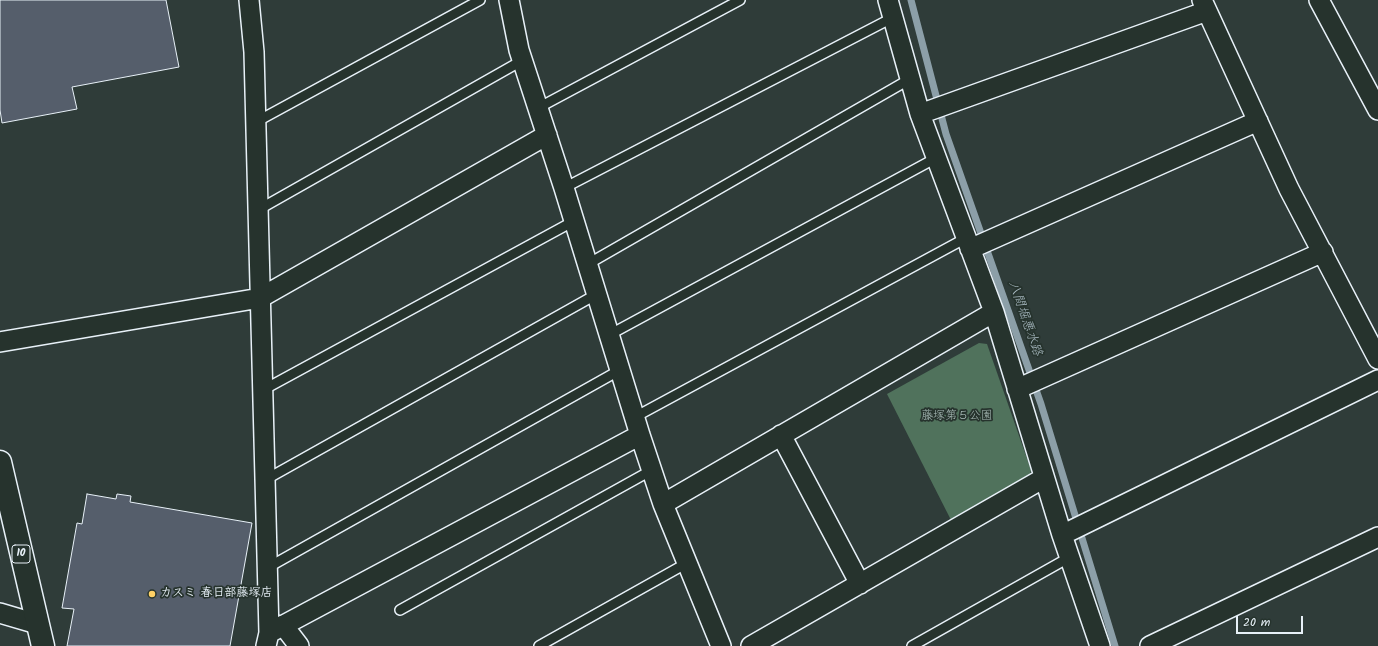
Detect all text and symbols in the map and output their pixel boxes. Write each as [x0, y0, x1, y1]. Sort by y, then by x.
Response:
water label: 八間堀悪水路 [1004, 280, 1044, 358]
park label: 藤塚第５公園 [921, 410, 993, 424]
road number: 10 [12, 545, 30, 563]
place label: カスミ 春日部藤塚店 [160, 587, 273, 601]
marker: カスミ 春日部藤塚店 [147, 589, 157, 599]
scale bar [1238, 608, 1305, 634]
text: 20 m [1243, 613, 1270, 632]

